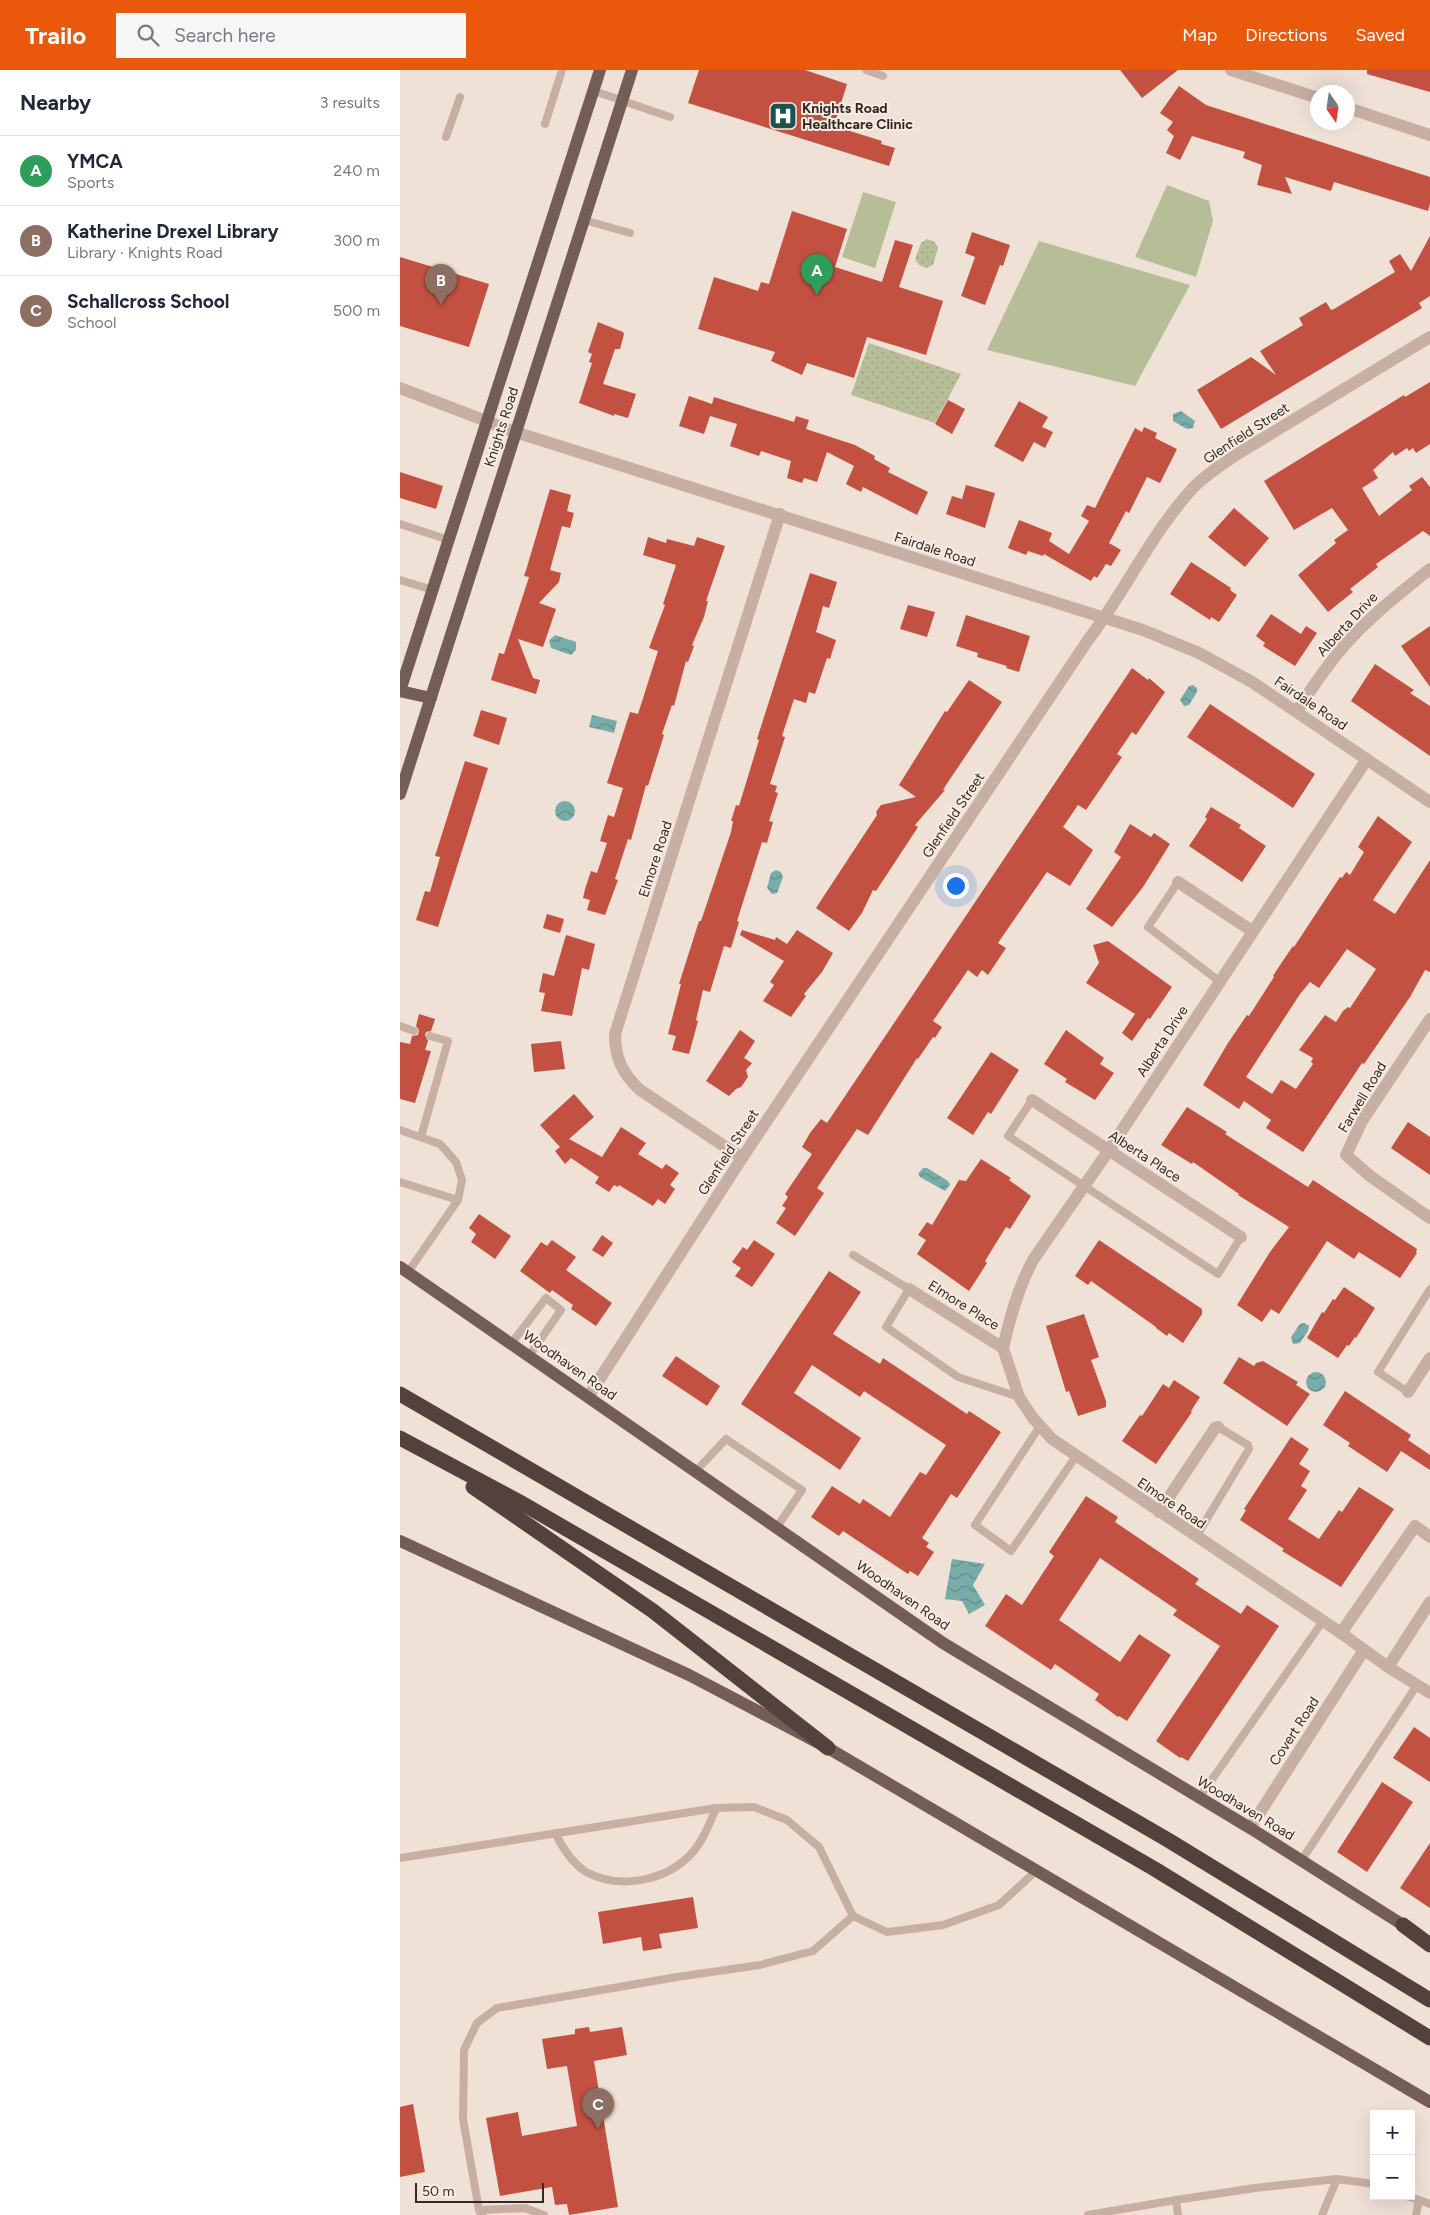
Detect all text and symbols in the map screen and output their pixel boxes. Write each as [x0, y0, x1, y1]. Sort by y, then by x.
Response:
search box [116, 13, 466, 58]
text: Trailo [25, 21, 86, 50]
icon: search [134, 21, 162, 49]
text: Search here [174, 24, 276, 47]
text: Map [1182, 24, 1217, 46]
text: Directions [1245, 24, 1327, 46]
text: Saved [1355, 24, 1405, 46]
north arrow [1310, 85, 1355, 130]
text: Nearby [20, 90, 91, 115]
text: 3 results [320, 93, 380, 112]
place label: Knights Road Healthcare Clinic [802, 100, 913, 133]
hospital icon: Knights Road Healthcare Clinic [768, 101, 798, 131]
text: YMCA [67, 150, 123, 173]
text: A [30, 161, 42, 180]
text: 240 m [333, 161, 380, 180]
text: Sports [67, 173, 114, 192]
text: Katherine Drexel Library [67, 220, 278, 243]
text: B [31, 231, 41, 250]
text: 300 m [333, 231, 380, 250]
text: Library · Knights Road [67, 243, 223, 262]
pin: A [801, 254, 833, 295]
pin: B [425, 264, 457, 305]
text: Schallcross School [67, 290, 230, 313]
text: C [30, 301, 42, 320]
text: 500 m [333, 301, 380, 320]
text: School [67, 313, 117, 332]
street label: Knights Road [481, 385, 522, 469]
street label: Glenfield Street [1200, 399, 1292, 468]
street label: Fairdale Road [892, 528, 978, 571]
street label: Alberta Drive [1313, 589, 1382, 660]
street label: Fairdale Road [1271, 673, 1350, 734]
street label: Glenfield Street [919, 769, 988, 861]
street label: Elmore Road [635, 819, 676, 900]
your location [943, 873, 969, 899]
street label: Alberta Drive [1133, 1002, 1192, 1080]
street label: Farwell Road [1335, 1059, 1390, 1136]
street label: Glenfield Street [694, 1106, 763, 1198]
street label: Alberta Place [1105, 1127, 1184, 1186]
street label: Elmore Place [925, 1277, 1003, 1334]
street label: Woodhaven Road [520, 1327, 620, 1404]
street label: Elmore Road [1134, 1474, 1209, 1533]
street label: Woodhaven Road [853, 1557, 953, 1634]
street label: Covert Road [1266, 1694, 1323, 1769]
street label: Woodhaven Road [1194, 1773, 1297, 1844]
pin: C [582, 2088, 614, 2129]
map controls [1370, 2110, 1415, 2200]
button: + [1370, 2110, 1415, 2155]
button: − [1370, 2155, 1415, 2200]
scale bar [415, 2180, 544, 2203]
text: 50 m [422, 2183, 454, 2200]

